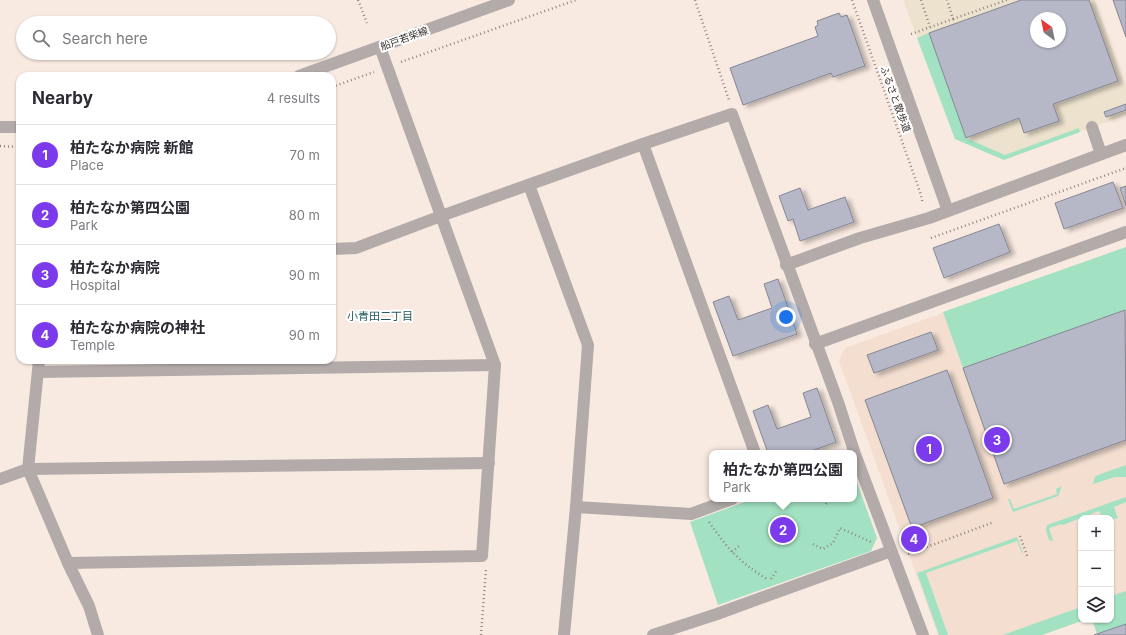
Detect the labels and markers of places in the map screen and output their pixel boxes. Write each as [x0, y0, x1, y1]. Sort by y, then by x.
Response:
pin: 3 [984, 425, 1010, 455]
pin: 1 [916, 434, 942, 464]
pin: 2 [770, 515, 796, 545]
pin: 4 [901, 524, 927, 554]

